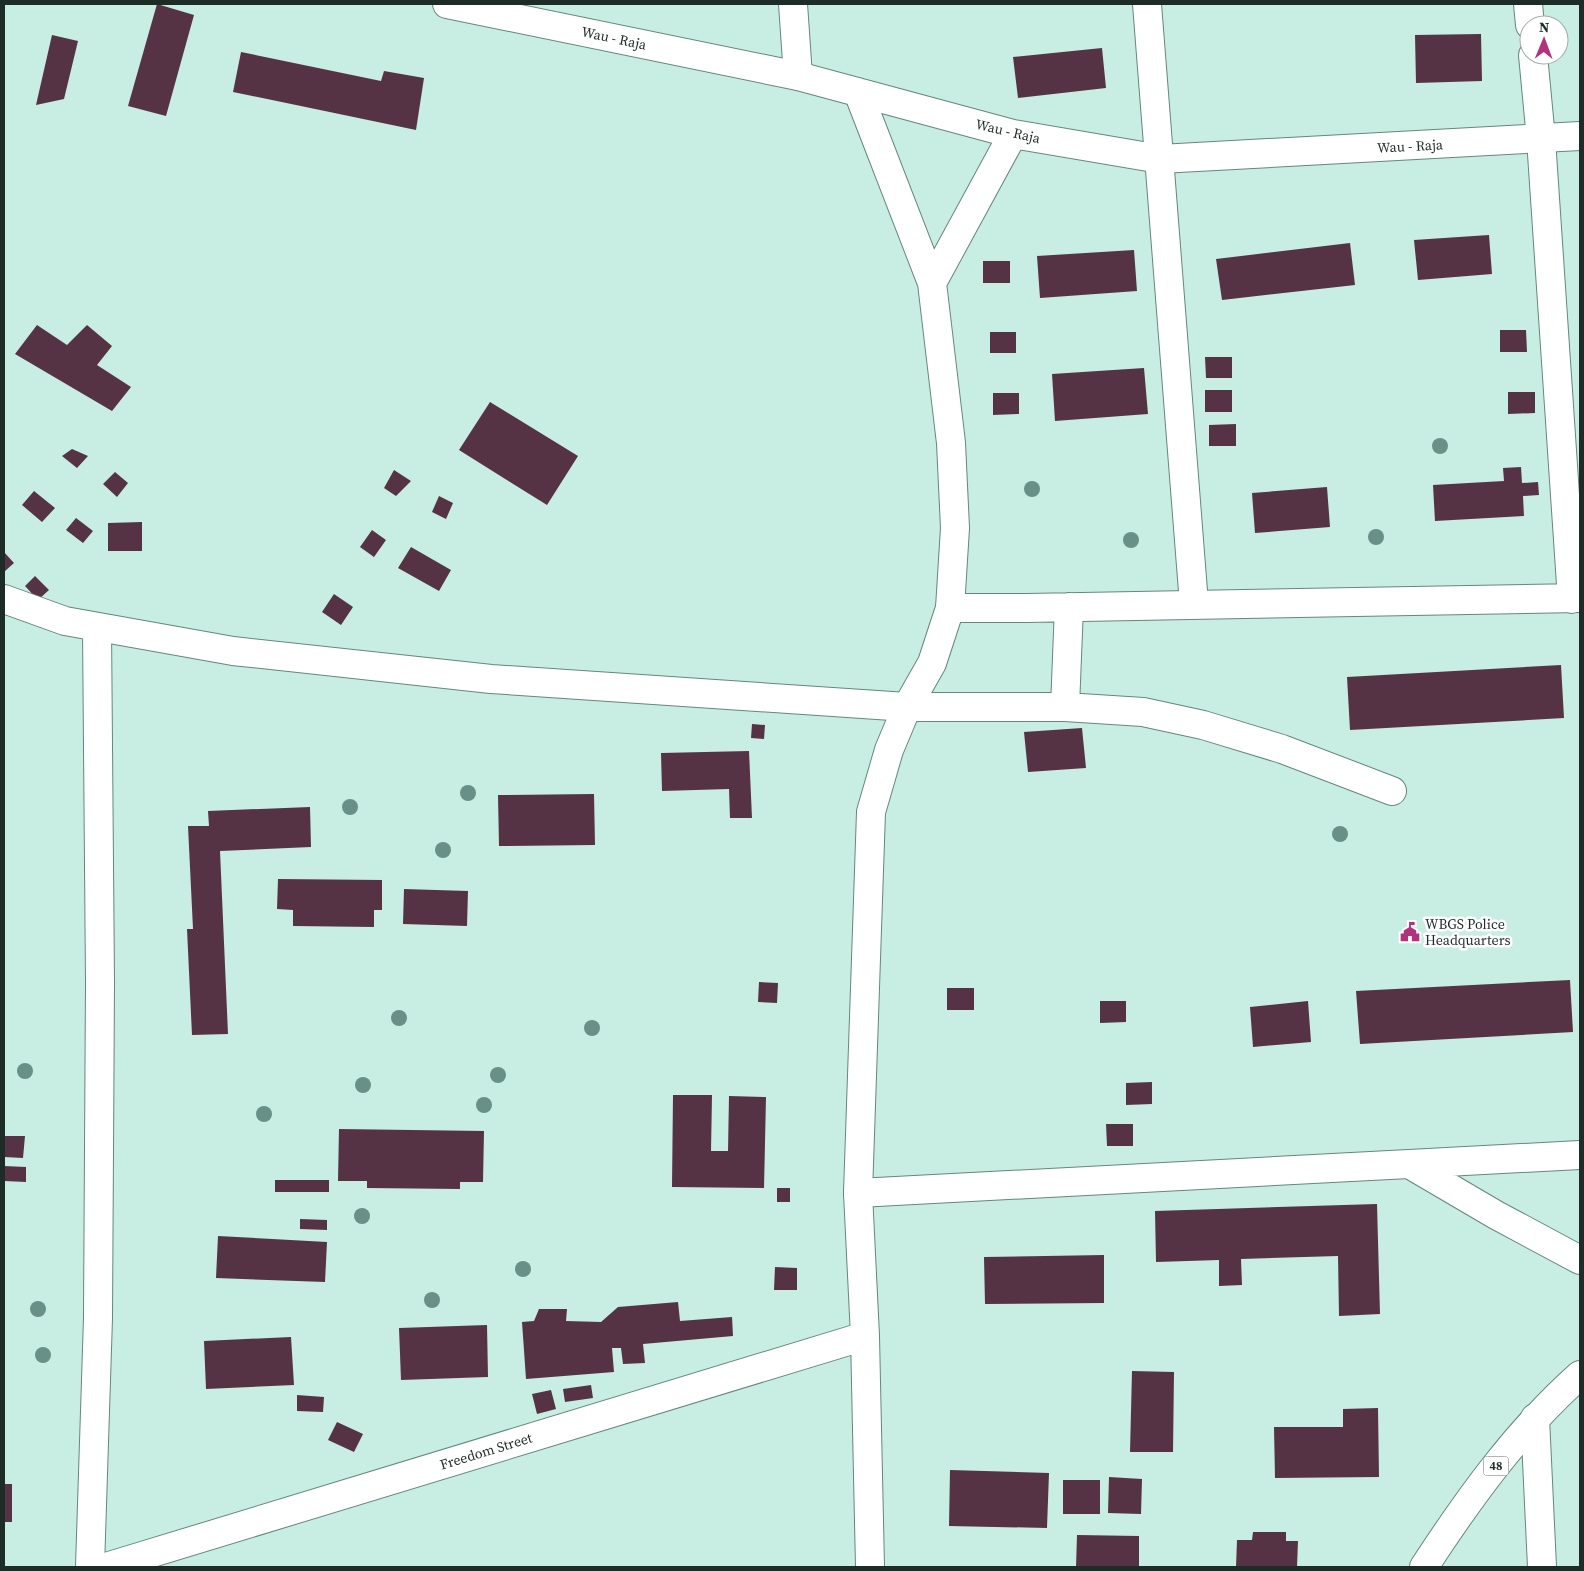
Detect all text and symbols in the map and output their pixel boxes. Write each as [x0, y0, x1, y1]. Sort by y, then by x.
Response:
north arrow [1519, 15, 1569, 65]
text: N [1539, 17, 1550, 37]
street label: Wau - Raja [580, 21, 649, 55]
street label: Wau - Raja [974, 114, 1043, 148]
street label: Wau - Raja [1377, 134, 1444, 158]
place label: WBGS Police Headquarters [1425, 914, 1511, 950]
public building icon: WBGS Police Headquarters [1399, 921, 1421, 943]
street label: Freedom Street [437, 1427, 535, 1475]
road number: 48 [1484, 1456, 1508, 1475]

